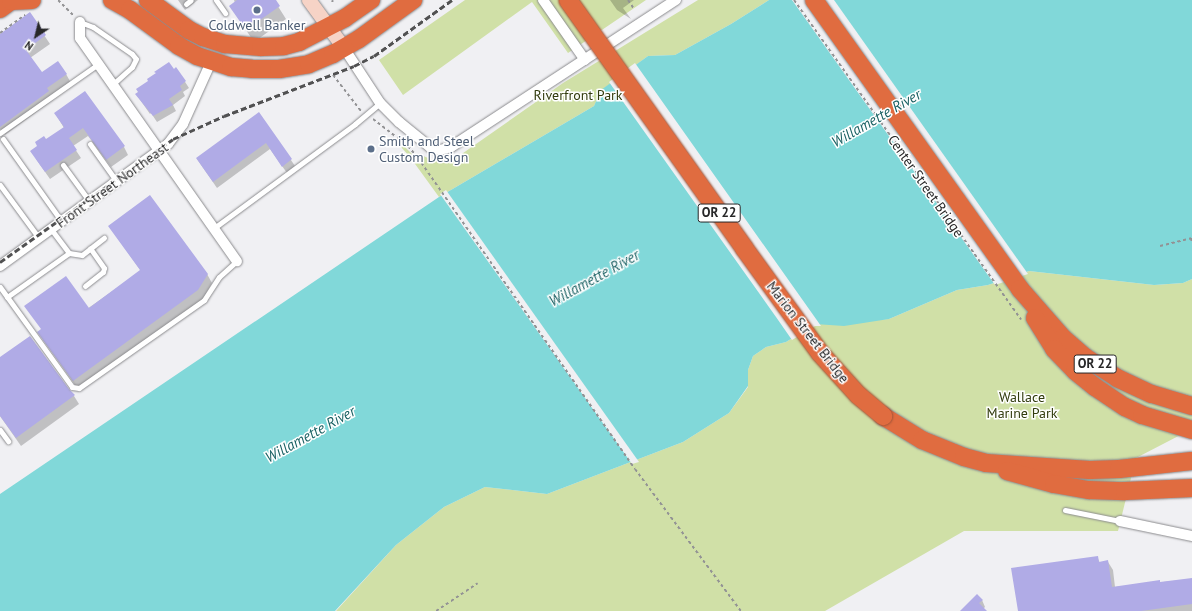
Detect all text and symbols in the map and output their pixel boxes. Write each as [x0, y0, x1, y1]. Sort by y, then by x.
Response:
marker: Coldwell Banker [252, 5, 262, 15]
north arrow [16, 16, 56, 56]
place label: Coldwell Banker [209, 17, 305, 33]
text: N [22, 38, 36, 54]
water label: Willamette River [828, 85, 924, 151]
park label: Riverfront Park [533, 87, 623, 103]
street label: Center Street Bridge [884, 132, 968, 240]
place label: Smith and Steel Custom Design [379, 133, 474, 166]
street label: Front Street Northeast [53, 139, 171, 231]
marker: Smith and Steel Custom Design [366, 144, 376, 154]
road number: OR 22 [697, 202, 741, 224]
water label: Willamette River [546, 246, 642, 310]
street label: Marion Street Bridge [763, 278, 853, 386]
road number: OR 22 [1073, 353, 1117, 375]
park label: Wallace Marine Park [987, 389, 1057, 422]
water label: Willamette River [262, 402, 358, 466]

